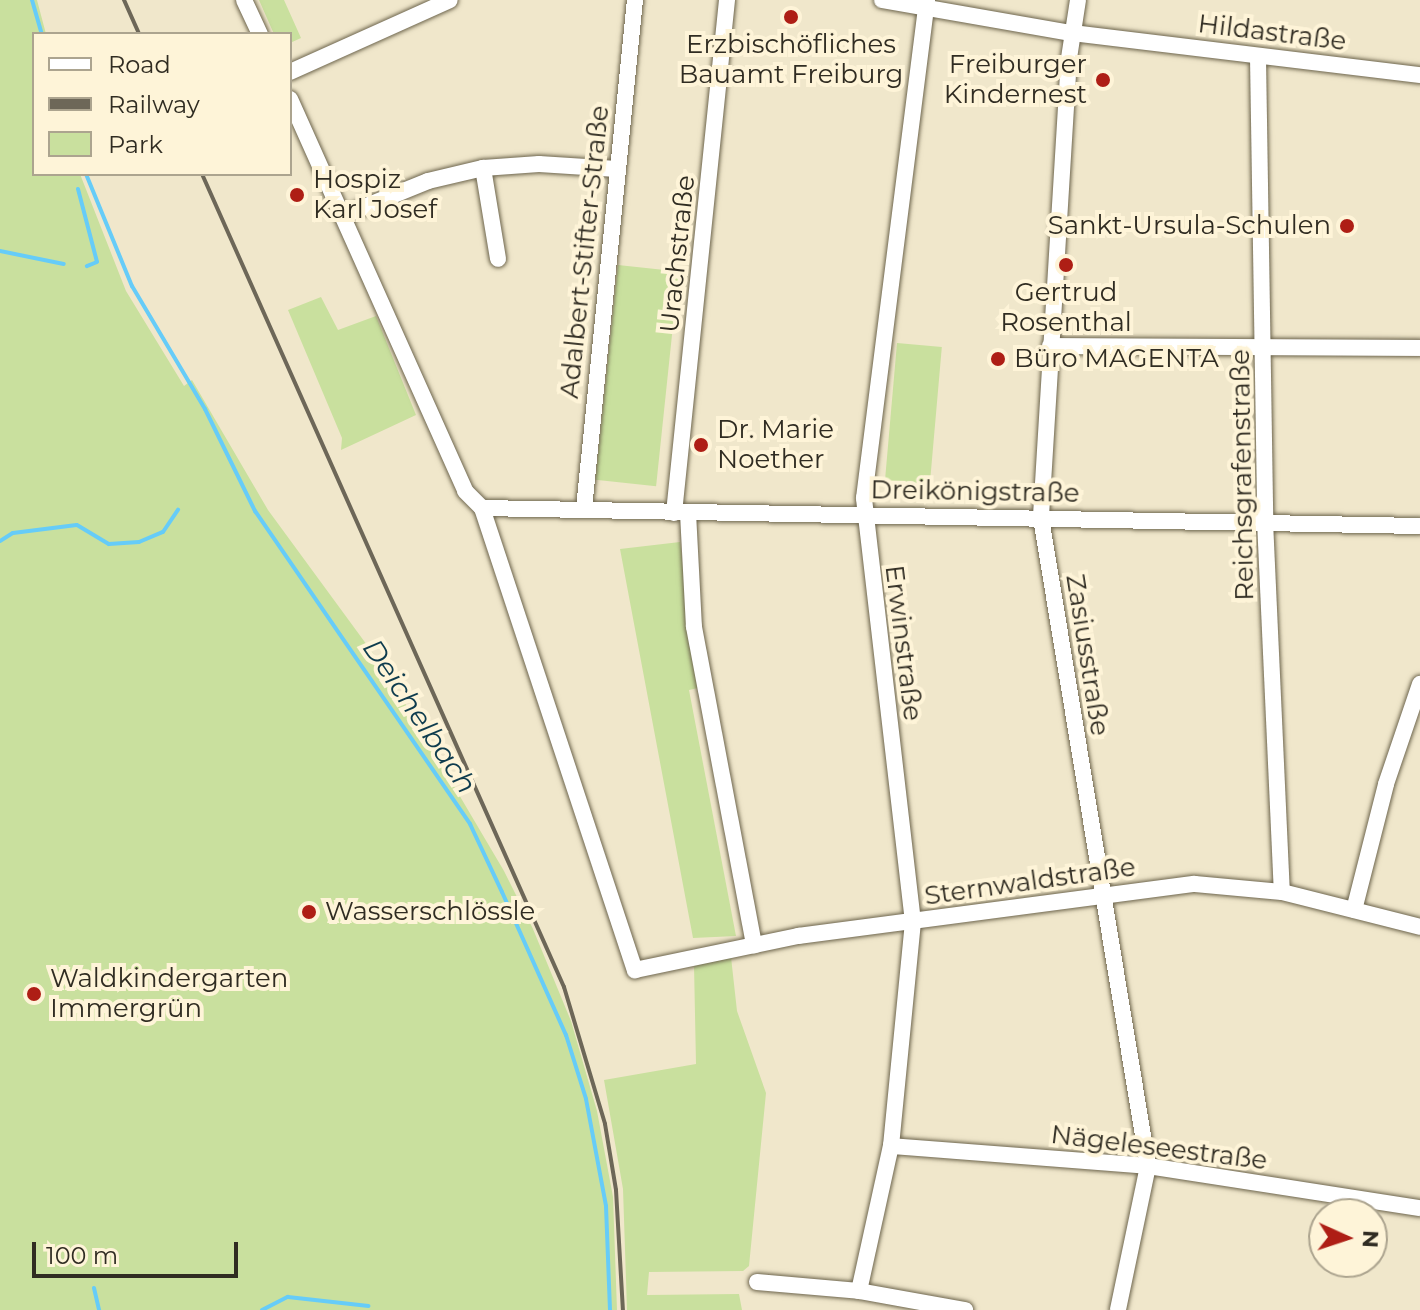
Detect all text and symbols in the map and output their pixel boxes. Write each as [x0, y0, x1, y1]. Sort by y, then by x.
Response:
marker: Erzbischöfliches Bauamt Freiburg [782, 8, 800, 26]
street label: Hildastraße [1196, 8, 1348, 58]
place label: Erzbischöfliches Bauamt Freiburg [679, 29, 903, 90]
legend [32, 32, 292, 176]
place label: Freiburger Kindernest [944, 49, 1087, 110]
text: Road [108, 50, 171, 79]
marker: Freiburger Kindernest [1094, 71, 1112, 89]
text: Railway [108, 90, 200, 119]
street label: Adalbert-Stifter-Straße [554, 104, 616, 400]
text: Park [108, 130, 163, 159]
place label: Hospiz Karl Josef [313, 164, 437, 226]
street label: Urachstraße [654, 174, 702, 334]
marker: Hospiz Karl Josef [288, 186, 306, 204]
place label: Sankt-Ursula-Schulen [1048, 210, 1331, 242]
marker: Sankt-Ursula-Schulen [1338, 217, 1356, 235]
marker: Gertrud Rosenthal [1057, 256, 1075, 274]
place label: Gertrud Rosenthal [1000, 277, 1132, 338]
place label: Büro MAGENTA [1014, 343, 1219, 375]
street label: Reichsgrafenstraße [1225, 349, 1261, 601]
marker: Büro MAGENTA [989, 350, 1007, 368]
place label: Dr. Marie Noether [717, 414, 834, 476]
marker: Dr. Marie Noether [692, 436, 710, 454]
street label: Dreikönigstraße [870, 475, 1080, 509]
street label: Erwinstraße [878, 563, 928, 723]
street label: Zasiusstraße [1059, 572, 1115, 738]
water label: Deichelbach [356, 632, 484, 800]
street label: Sternwaldstraße [923, 852, 1137, 912]
place label: Wasserschlössle [325, 896, 535, 928]
marker: Wasserschlössle [300, 903, 318, 921]
place label: Waldkindergarten Immergrün [50, 963, 288, 1024]
marker: Waldkindergarten Immergrün [25, 985, 43, 1003]
street label: Nägeleseestraße [1049, 1119, 1269, 1177]
north arrow [1308, 1198, 1388, 1278]
scale bar [36, 1226, 242, 1276]
text: N [1357, 1230, 1384, 1249]
text: 100 m [46, 1241, 118, 1270]

